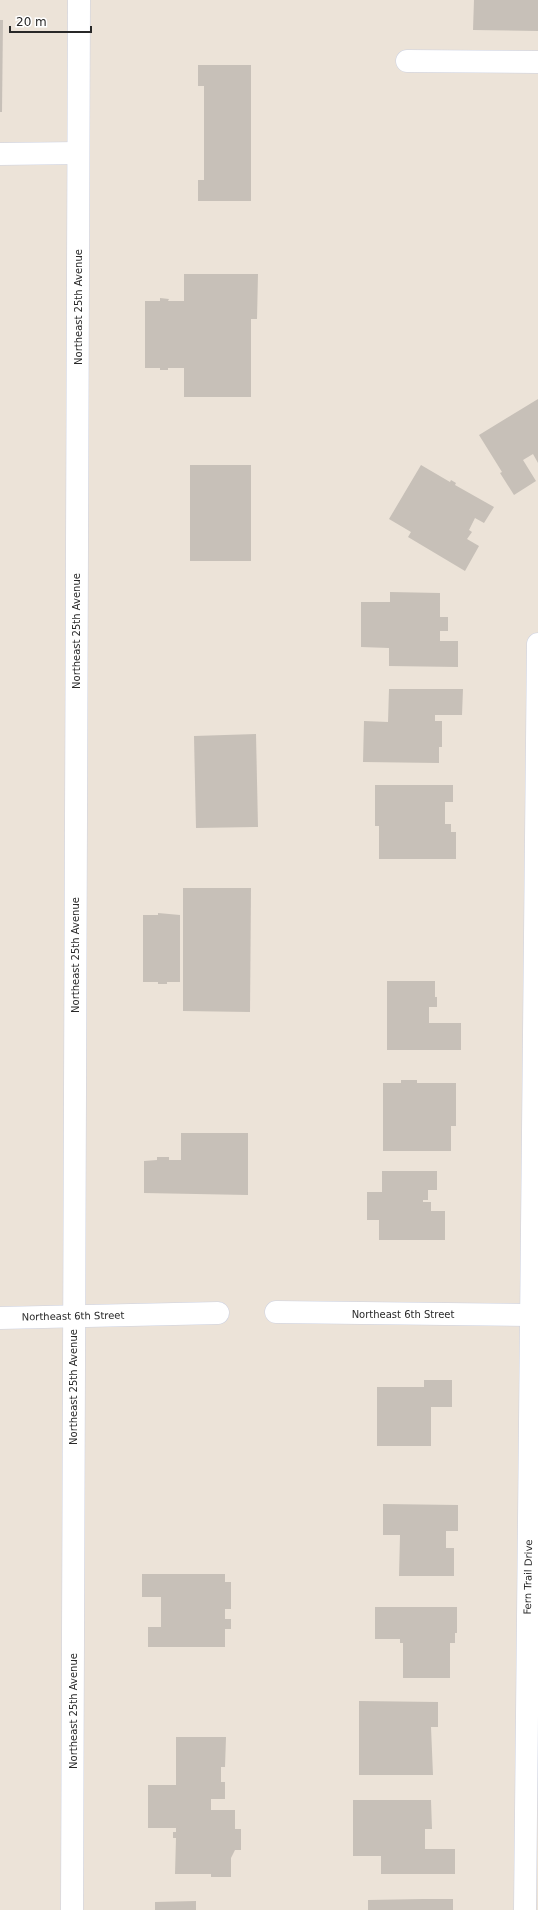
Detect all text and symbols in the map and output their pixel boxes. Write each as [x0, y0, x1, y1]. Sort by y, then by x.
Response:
scale bar [10, 8, 91, 34]
text: 20 m [16, 15, 47, 29]
street label: Northeast 25th Avenue [73, 249, 84, 365]
street label: Northeast 25th Avenue [71, 573, 82, 689]
street label: Northeast 25th Avenue [70, 897, 81, 1013]
street label: Northeast 6th Street [352, 1309, 454, 1320]
street label: Northeast 6th Street [22, 1310, 125, 1322]
street label: Northeast 25th Avenue [68, 1329, 79, 1445]
street label: Fern Trail Drive [522, 1539, 534, 1615]
street label: Northeast 25th Avenue [68, 1653, 79, 1769]

